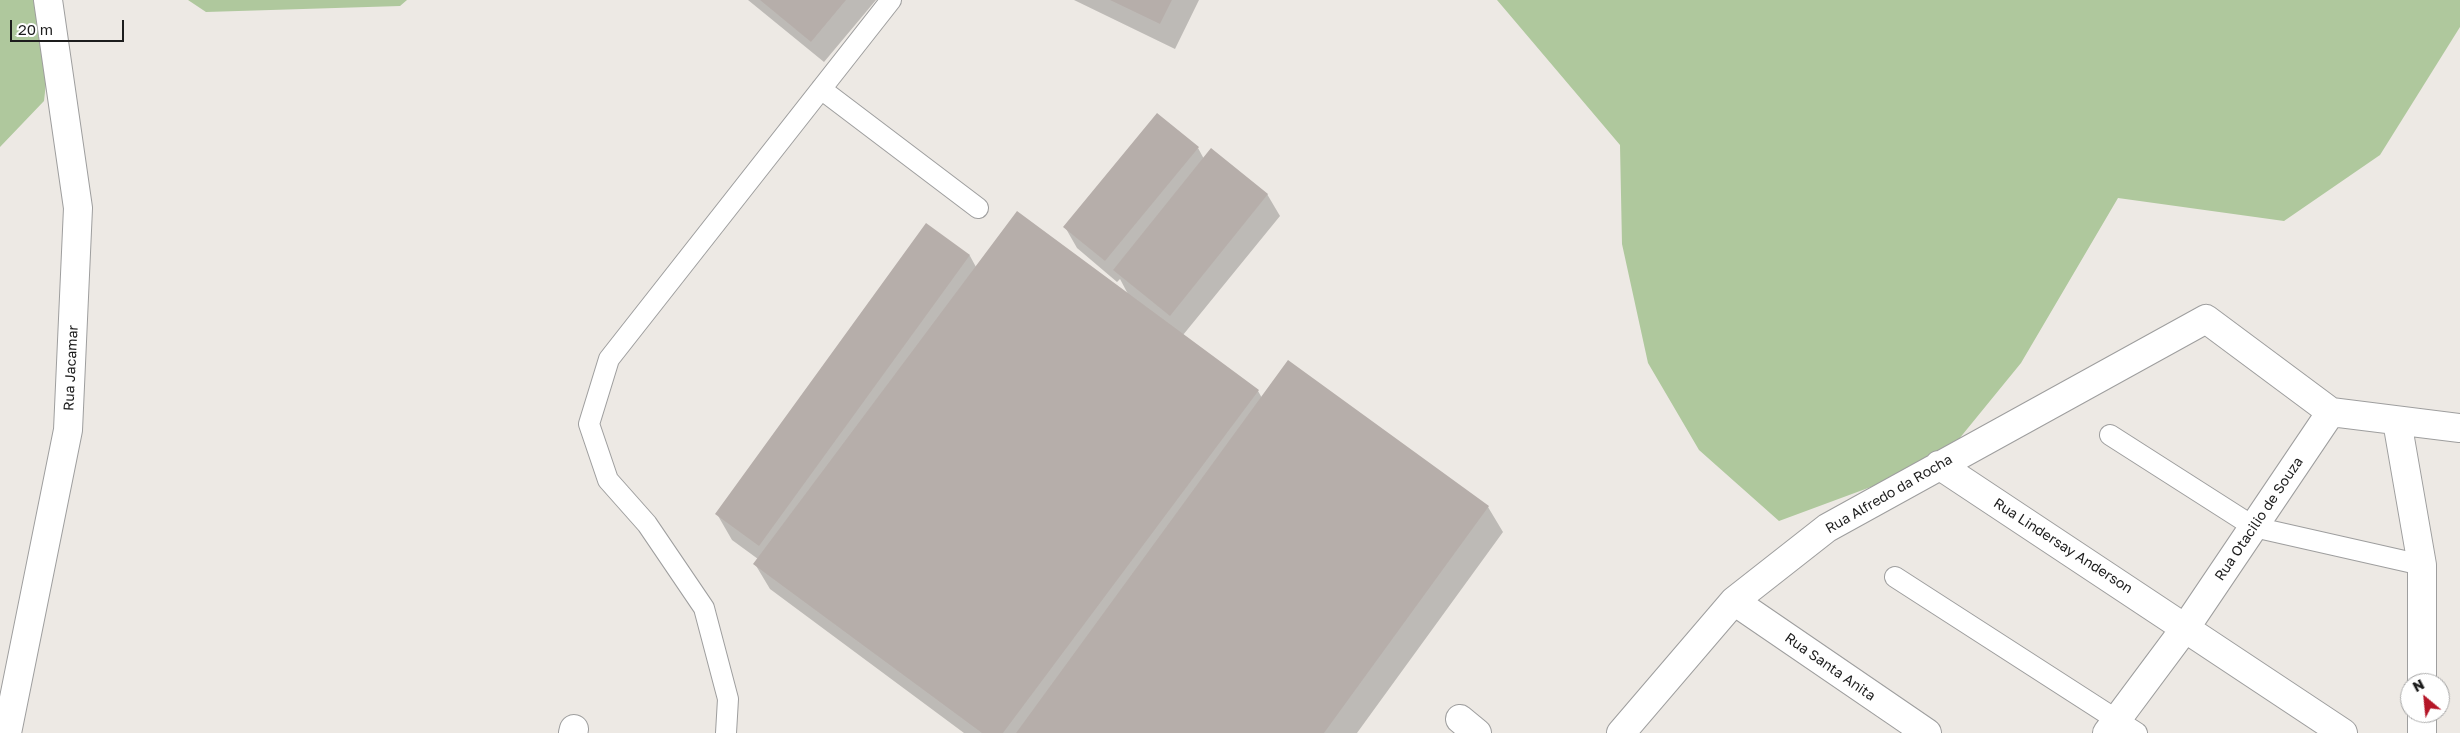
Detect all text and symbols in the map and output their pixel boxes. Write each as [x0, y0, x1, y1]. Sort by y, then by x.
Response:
scale bar [12, 10, 126, 42]
text: 20 m [18, 20, 53, 38]
street label: Rua Jacamar [60, 325, 82, 411]
street label: Rua Alfredo da Rocha [1823, 451, 1955, 537]
street label: Rua Otacilio de Souza [2211, 454, 2307, 584]
street label: Rua Lindersay Anderson [1990, 495, 2136, 597]
street label: Rua Santa Anita [1781, 630, 1879, 704]
north arrow [2400, 673, 2450, 723]
text: N [2409, 675, 2427, 695]

